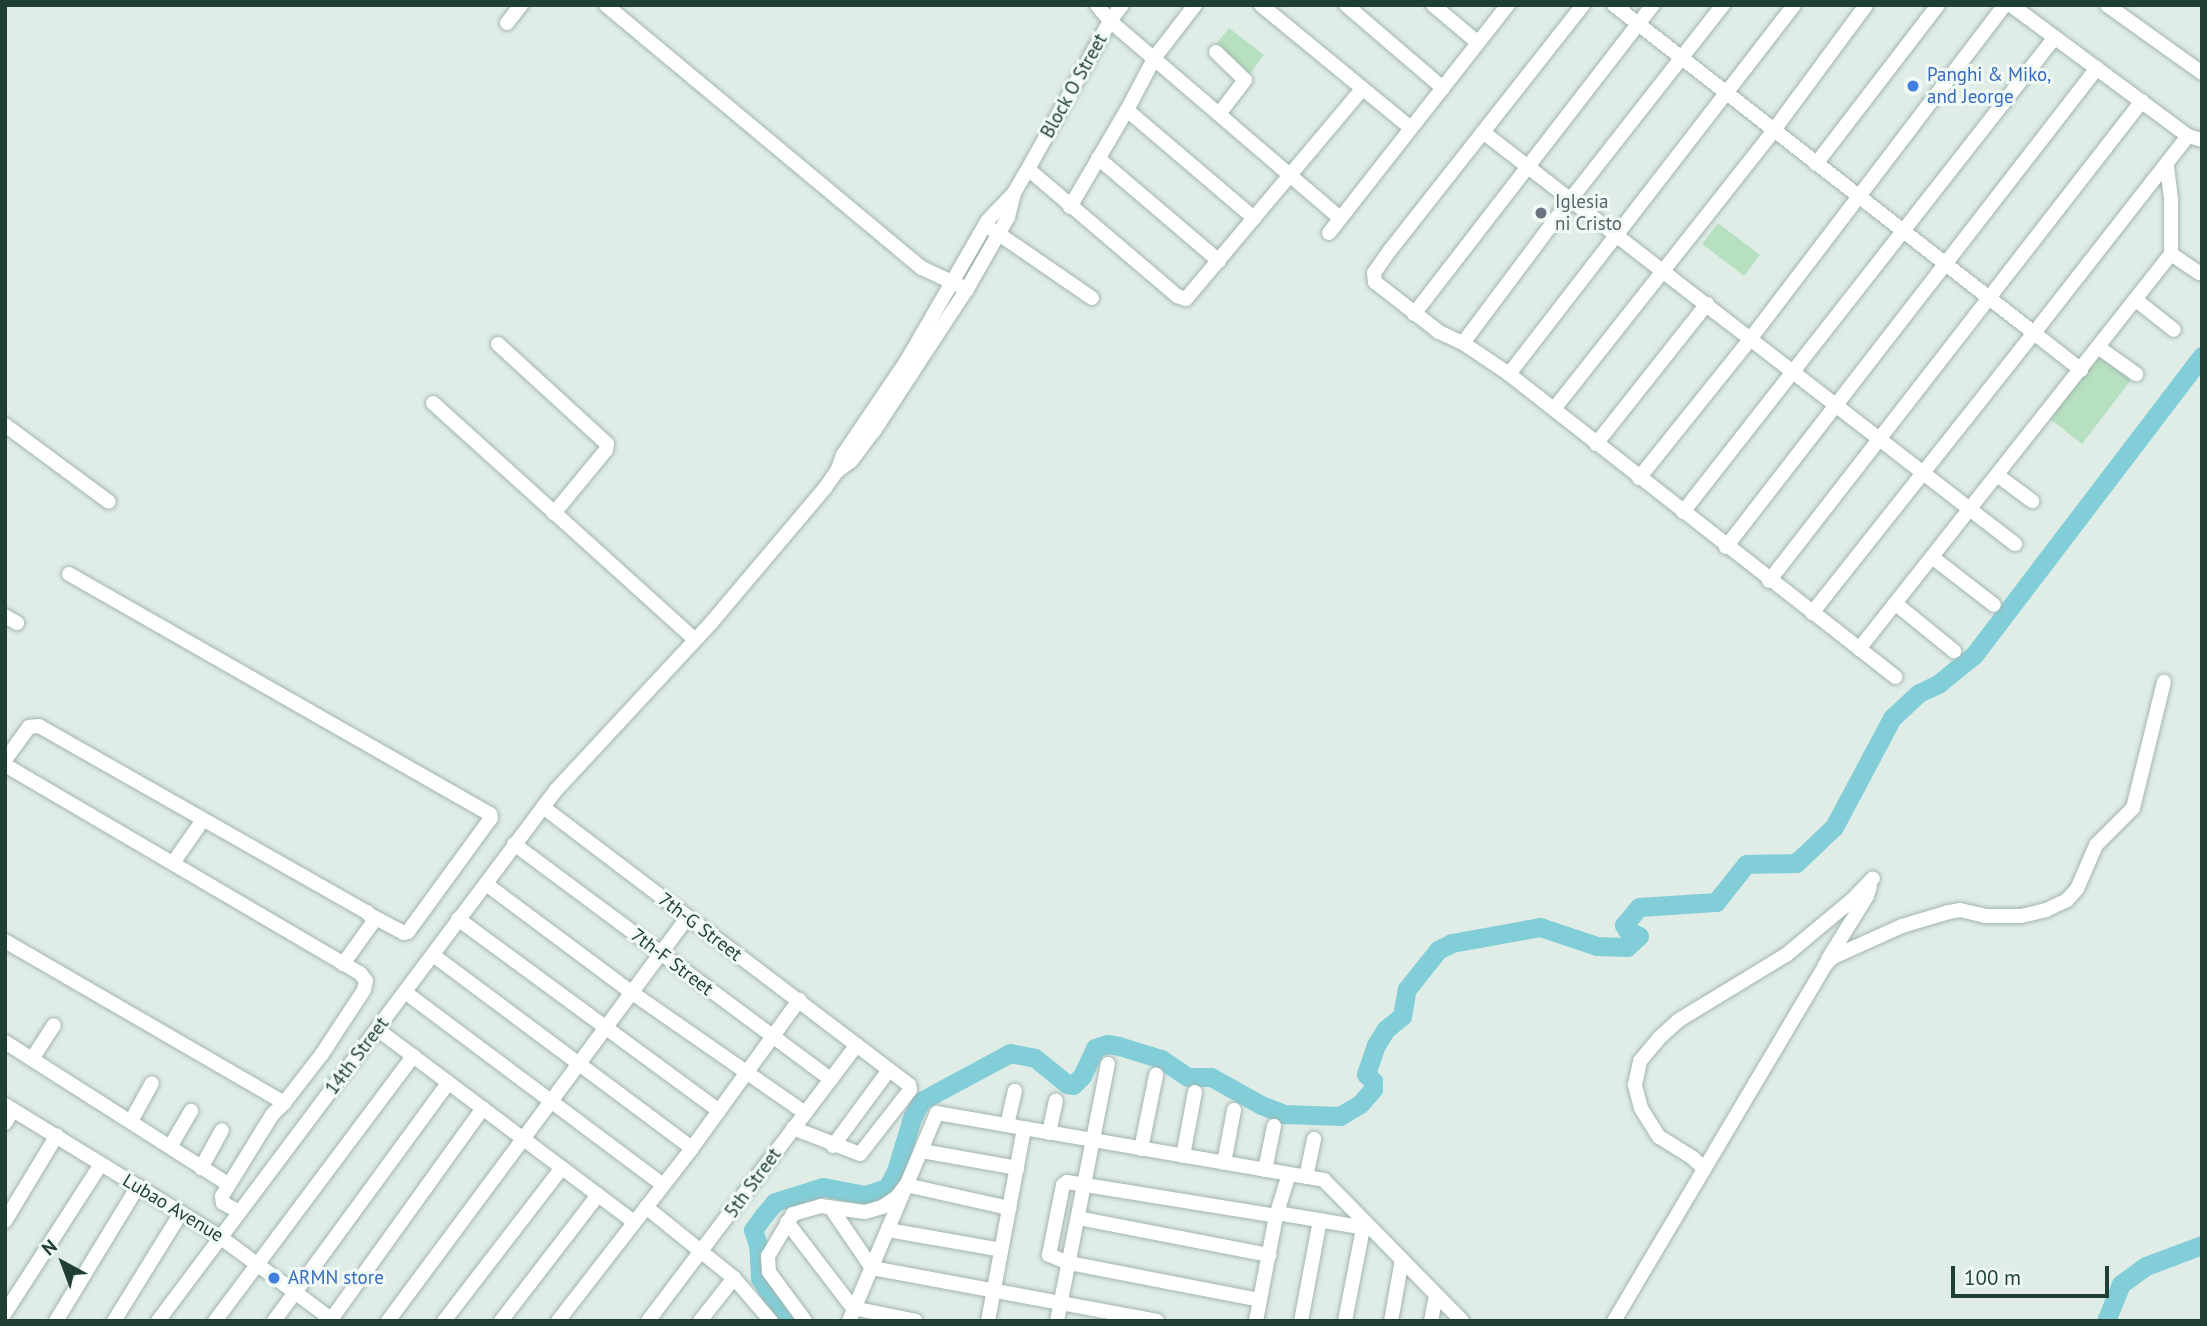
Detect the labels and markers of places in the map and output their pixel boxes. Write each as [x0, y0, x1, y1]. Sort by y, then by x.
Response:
place label: Panghi & Miko, and Jeorge [1927, 64, 2051, 108]
marker: Panghi & Miko, and Jeorge [1905, 78, 1921, 94]
place label: Iglesia ni Cristo [1555, 191, 1622, 235]
marker: Iglesia ni Cristo [1533, 205, 1549, 221]
place label: ARMN store [288, 1267, 384, 1289]
marker: ARMN store [266, 1270, 282, 1286]

